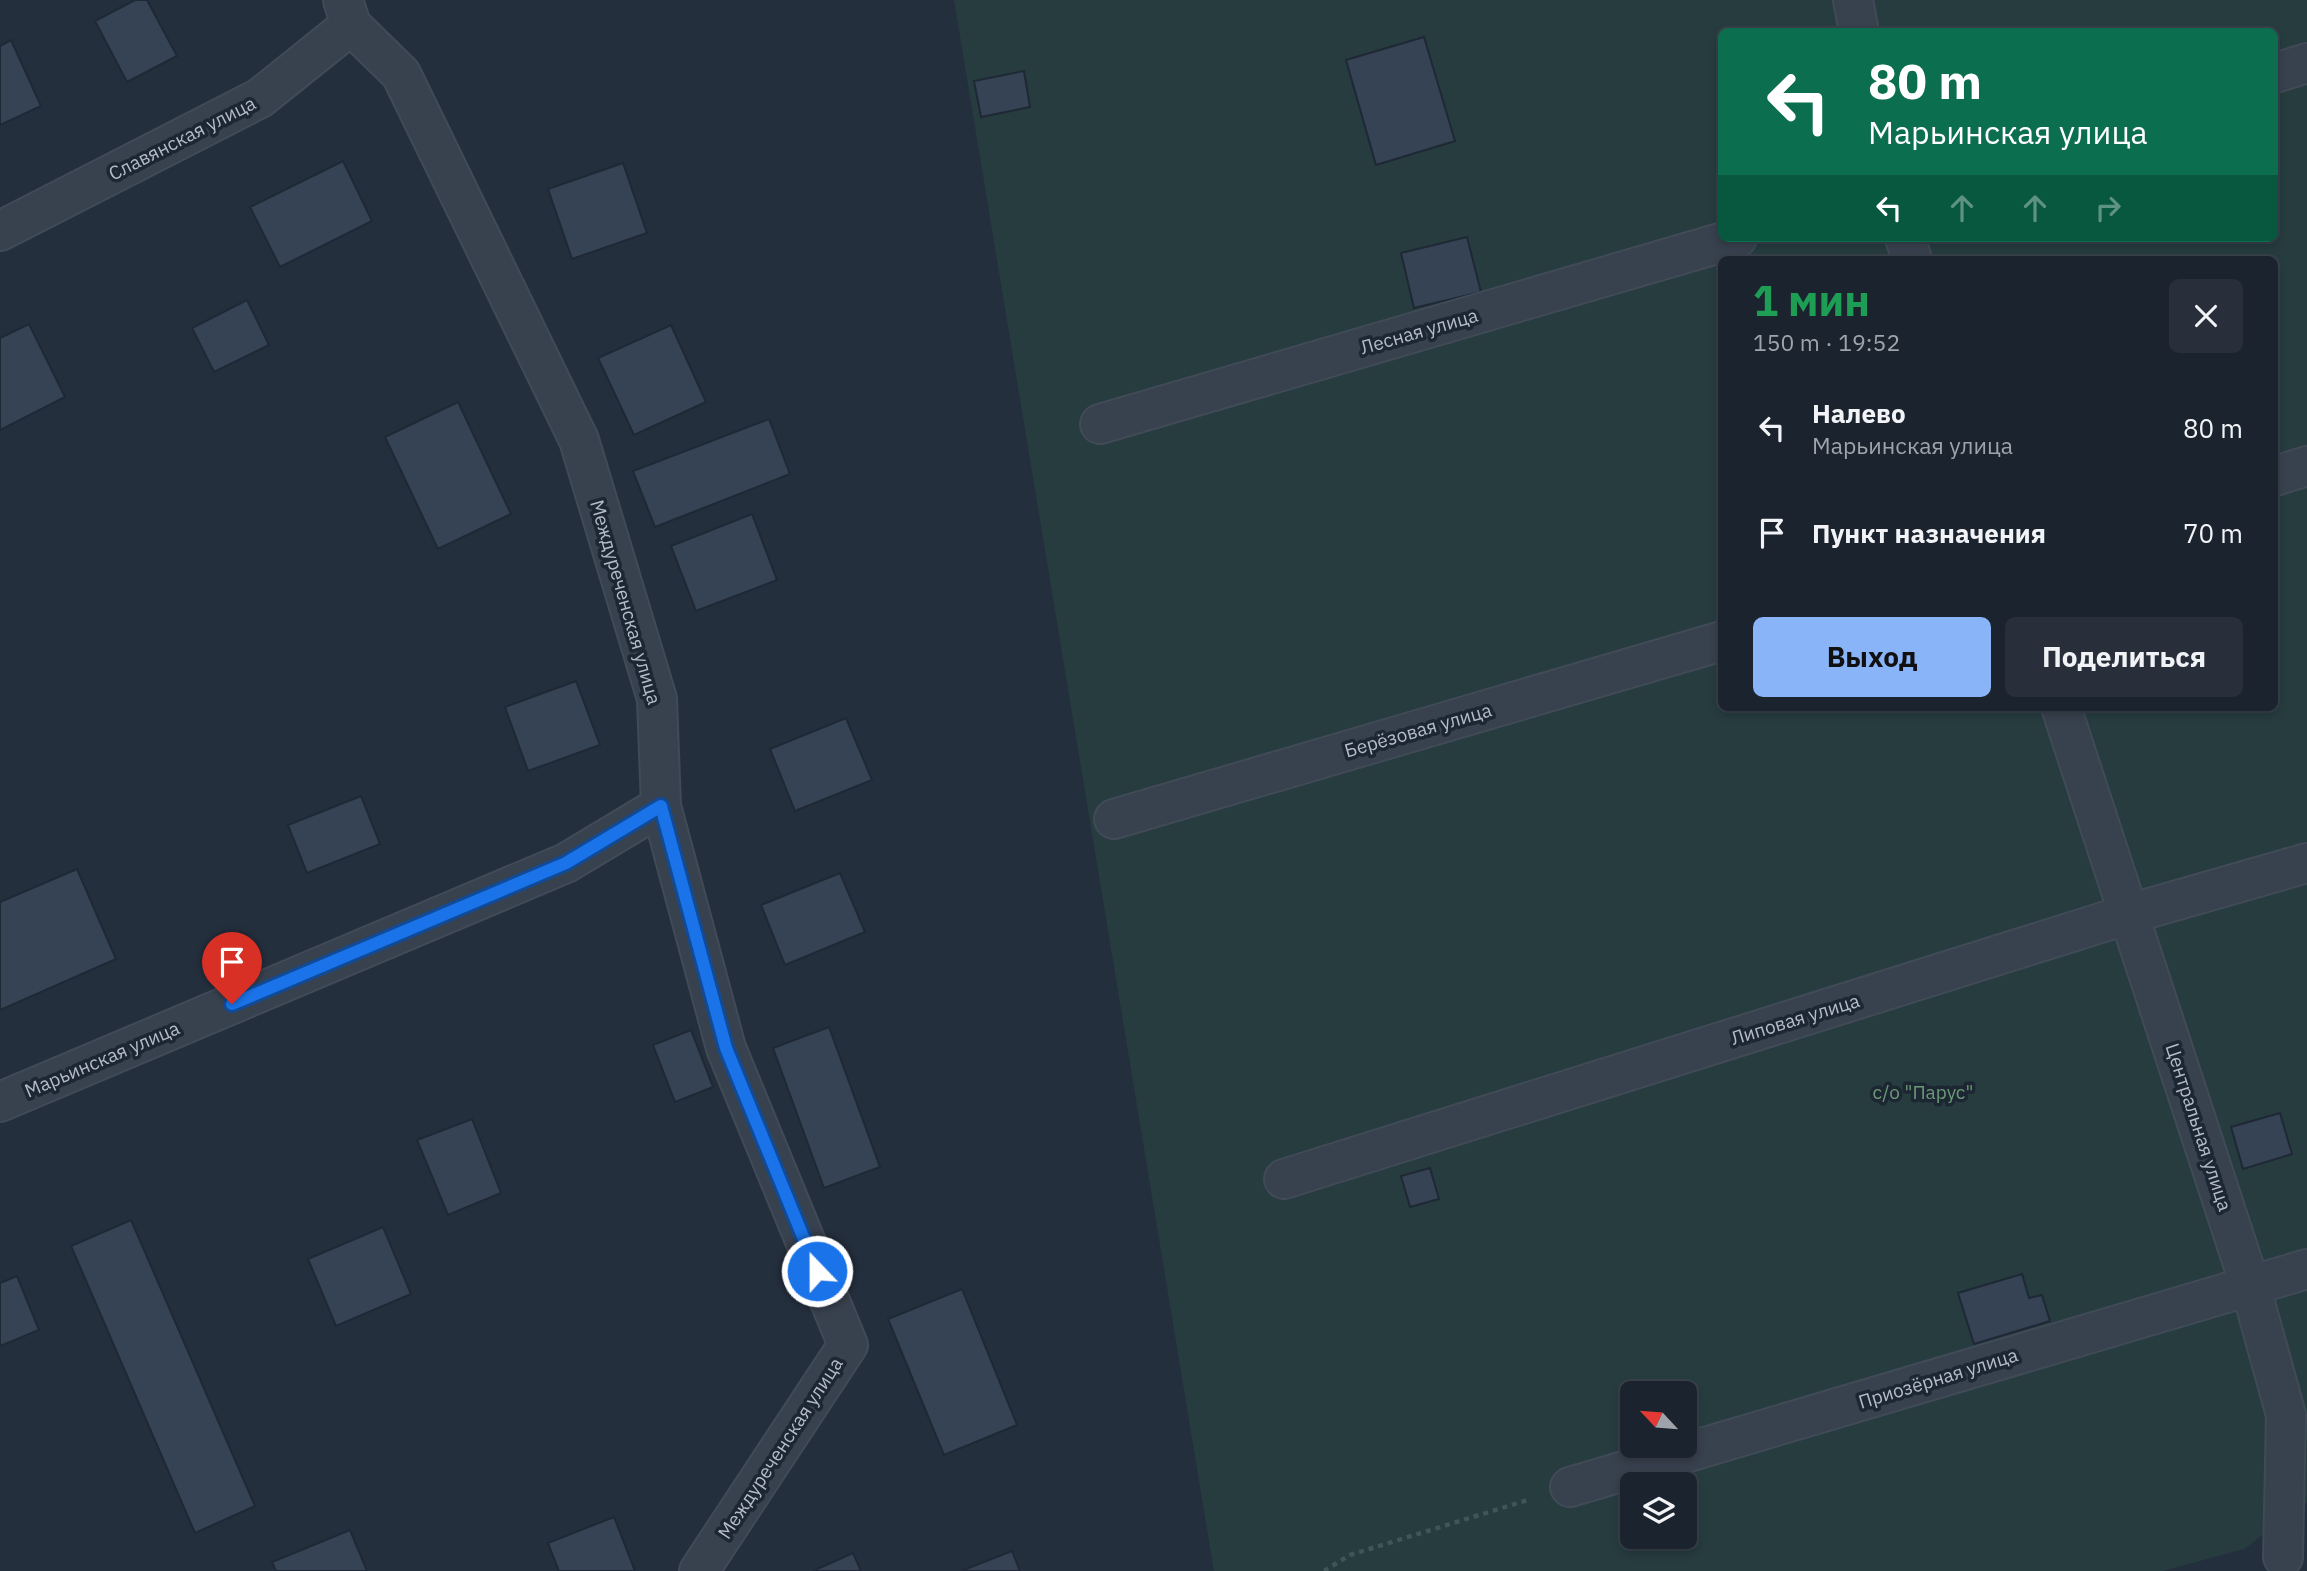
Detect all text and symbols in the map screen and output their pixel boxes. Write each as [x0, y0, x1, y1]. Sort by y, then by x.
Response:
text: 80 m [1868, 49, 1982, 112]
icon: left [1753, 56, 1844, 147]
street label: Славянская улица [104, 91, 260, 185]
text: Марьинская улица [1868, 111, 2148, 153]
icon: left [1870, 189, 1908, 227]
icon: ahead [1943, 189, 1981, 227]
icon: ahead [2016, 189, 2054, 227]
icon: right [2089, 189, 2127, 227]
text: 1 мин [1753, 273, 1870, 328]
button: close [2169, 279, 2243, 353]
street label: Лесная улица [1357, 303, 1481, 359]
text: 150 m · 19:52 [1753, 327, 1900, 357]
text: Налево [1812, 396, 1906, 430]
icon: left [1753, 409, 1791, 447]
text: 80 m [2183, 411, 2243, 445]
text: Марьинская улица [1812, 430, 2013, 460]
street label: Междуреченская улица [585, 497, 667, 707]
icon: arrive [1753, 514, 1791, 552]
text: Пункт назначения [1812, 516, 2046, 550]
text: 70 m [2183, 516, 2243, 550]
button: Выход [1753, 617, 1991, 697]
button: Поделиться [2005, 617, 2243, 697]
street label: Берёзовая улица [1342, 698, 1494, 762]
pin [202, 932, 262, 1004]
icon: arrive [213, 943, 251, 981]
street label: Липовая улица [1728, 988, 1862, 1050]
street label: Марьинская улица [21, 1016, 183, 1102]
street label: Центральная улица [2161, 1040, 2237, 1214]
park label: с/о "Парус" [1873, 1080, 1973, 1104]
position arrow [780, 1234, 854, 1308]
street label: Приозёрная улица [1855, 1342, 2021, 1414]
street label: Междуреченская улица [712, 1353, 848, 1543]
north arrow [1620, 1381, 1698, 1458]
map controls [1620, 1381, 1697, 1549]
button: layers [1620, 1472, 1697, 1549]

